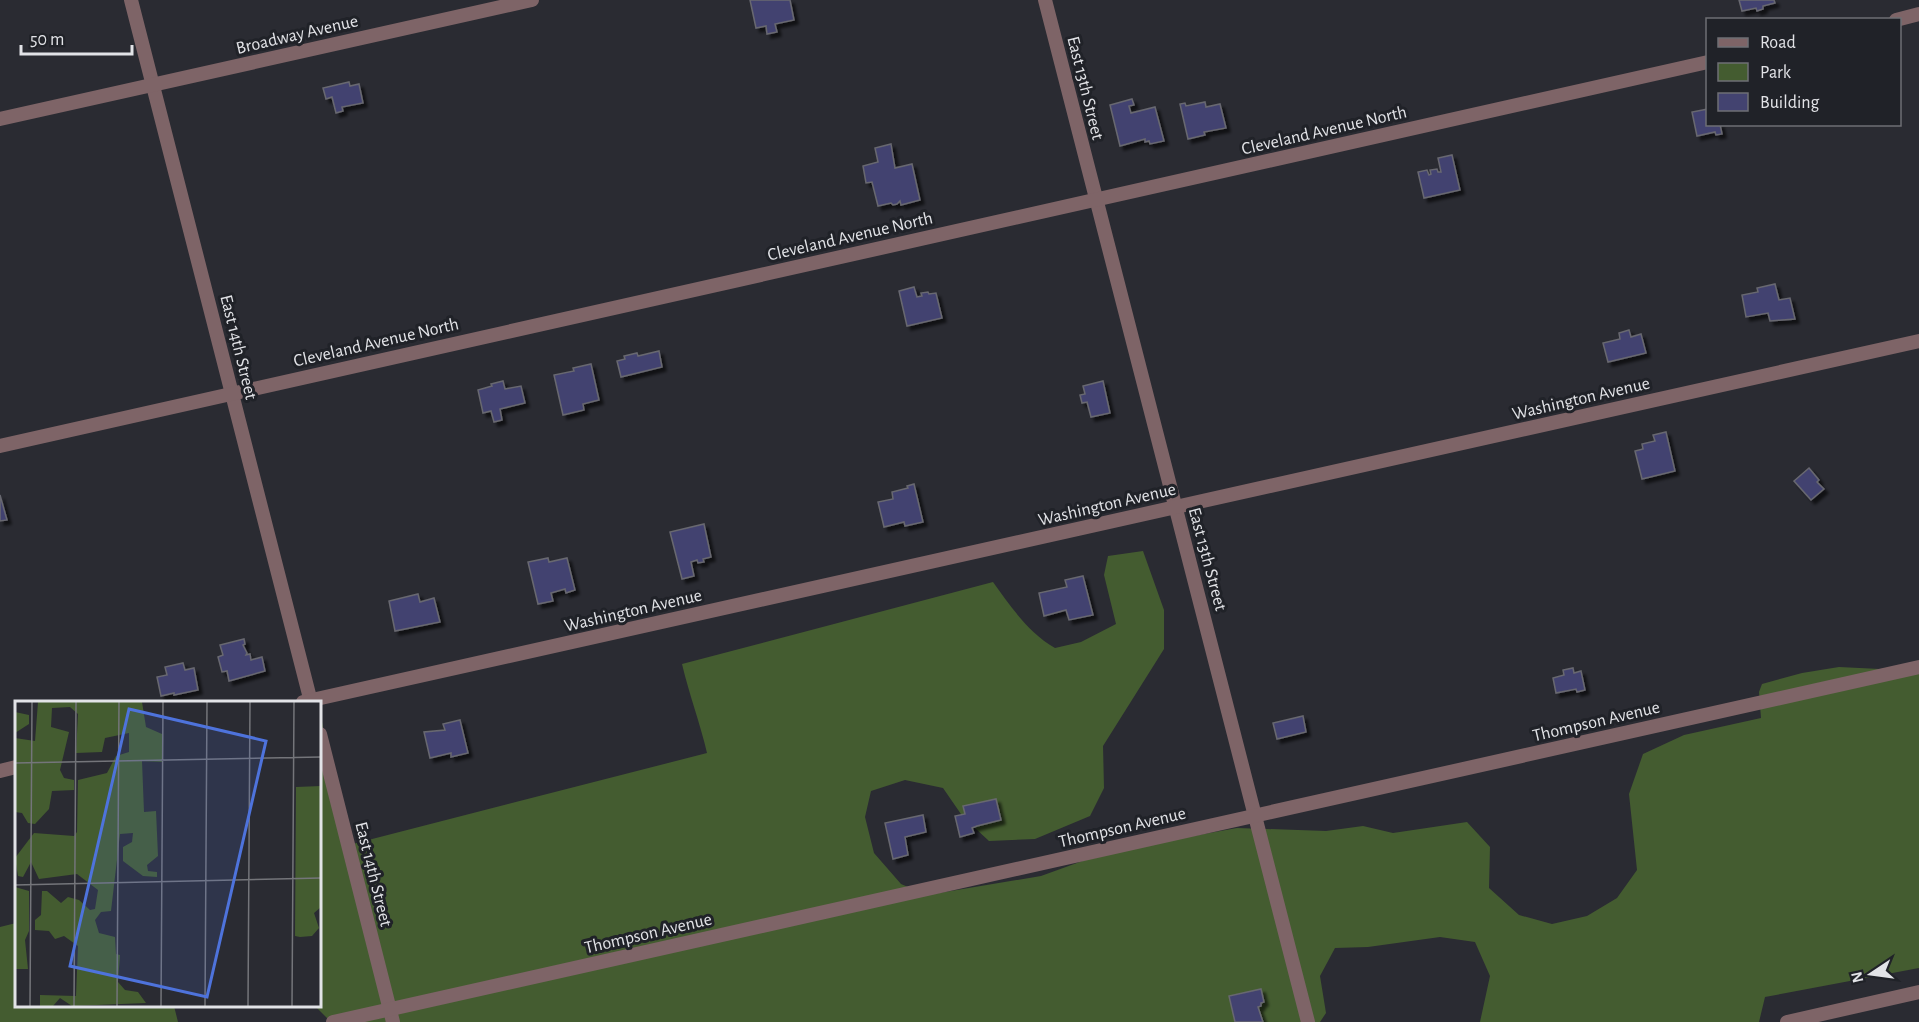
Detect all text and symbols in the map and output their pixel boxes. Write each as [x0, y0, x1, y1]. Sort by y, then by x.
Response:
street label: Broadway Avenue [234, 12, 360, 58]
scale bar [21, 18, 132, 56]
legend [1706, 18, 1901, 126]
text: 50 m [30, 31, 64, 49]
text: Road [1760, 34, 1796, 52]
street label: East 13th Street [1063, 35, 1107, 142]
text: Park [1760, 64, 1792, 82]
text: Building [1760, 94, 1820, 112]
street label: Cleveland Avenue North [1240, 103, 1409, 159]
street label: Cleveland Avenue North [766, 209, 935, 265]
street label: East 14th Street [216, 293, 260, 402]
street label: Cleveland Avenue North [292, 315, 461, 371]
street label: Washington Avenue [1511, 374, 1652, 424]
street label: Washington Avenue [1037, 480, 1178, 530]
street label: East 13th Street [1185, 506, 1230, 613]
street label: Washington Avenue [563, 586, 704, 636]
street label: Thompson Avenue [1531, 699, 1662, 745]
inset map [15, 701, 321, 1007]
street label: Thompson Avenue [1057, 805, 1188, 851]
street label: East 14th Street [351, 820, 395, 929]
street label: Thompson Avenue [583, 911, 714, 957]
north arrow [1841, 944, 1901, 1004]
text: N [1848, 970, 1866, 984]

